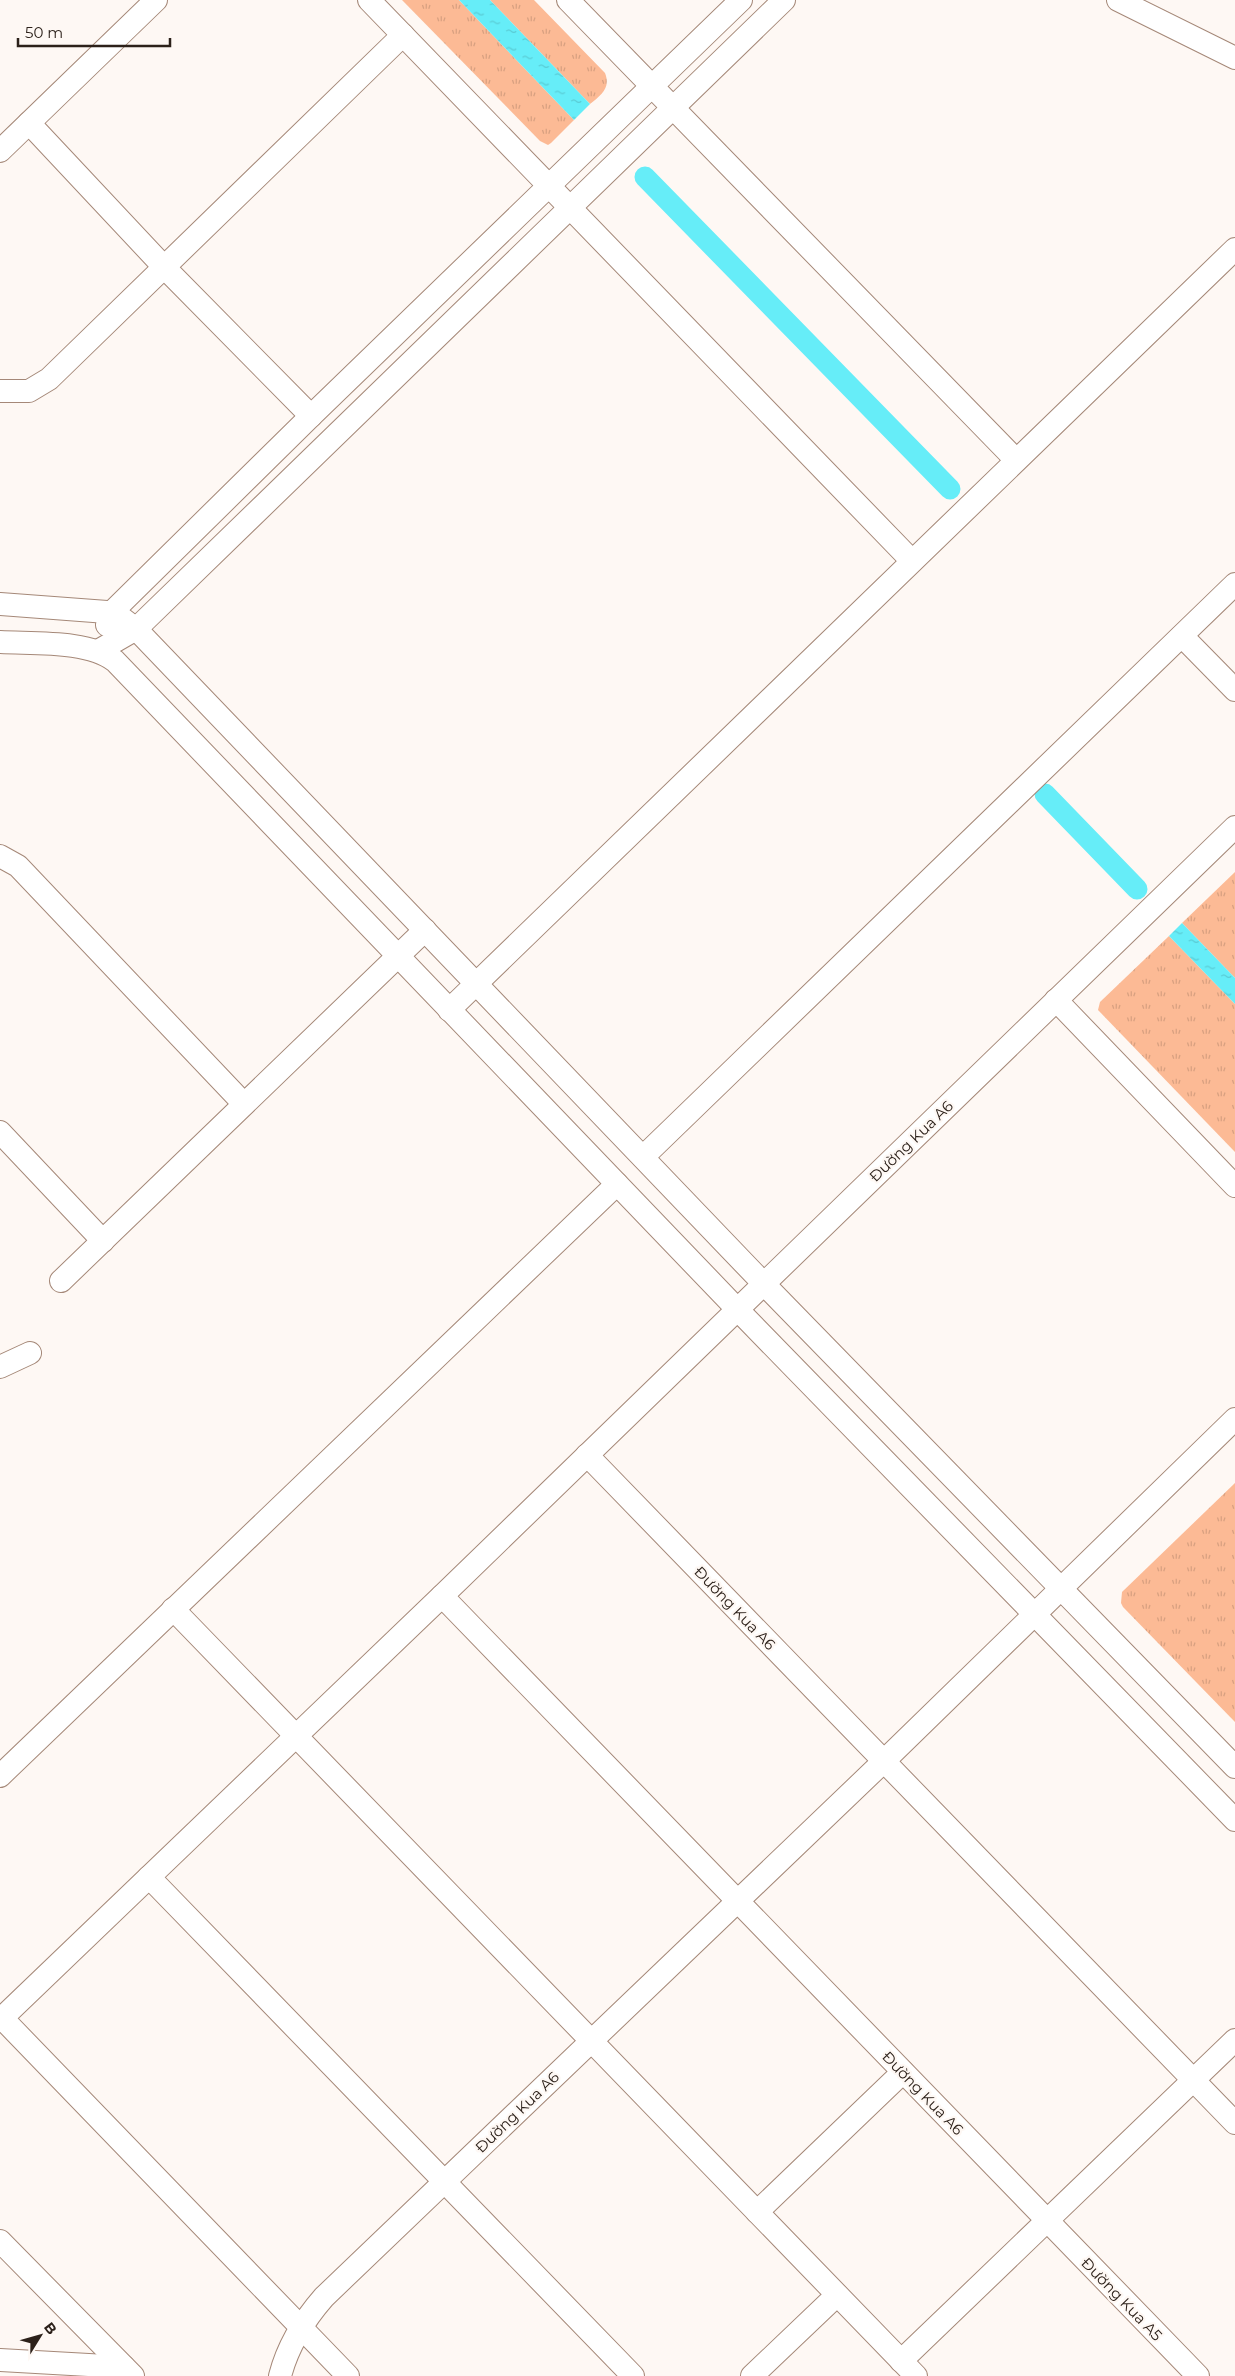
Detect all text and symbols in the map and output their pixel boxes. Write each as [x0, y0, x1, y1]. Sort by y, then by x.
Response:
scale bar [18, 15, 170, 47]
text: 50 m [25, 23, 63, 42]
street label: Đường Kua A6 [865, 1096, 957, 1186]
street label: Đường Kua A6 [690, 1562, 780, 1654]
street label: Đường Kua A6 [878, 2047, 968, 2139]
street label: Đường Kua A6 [471, 2067, 563, 2157]
street label: Đường Kua A5 [1077, 2253, 1167, 2345]
north arrow [15, 2311, 65, 2361]
text: B [40, 2318, 61, 2338]

